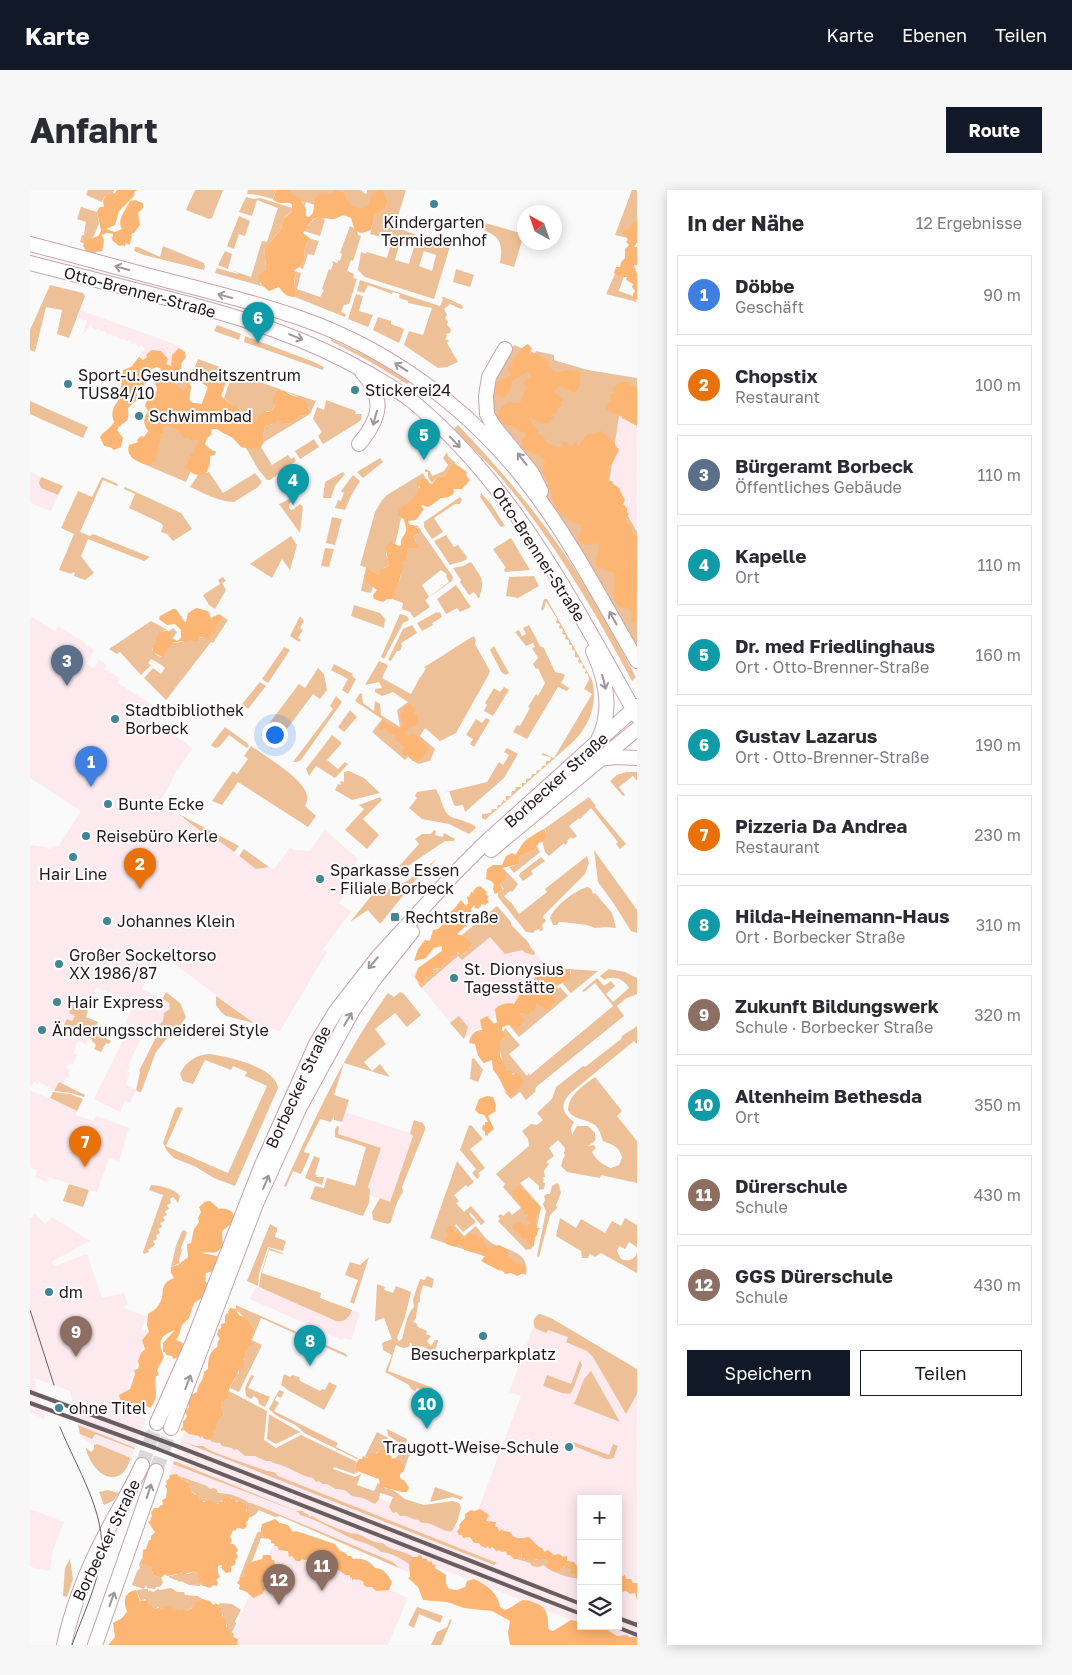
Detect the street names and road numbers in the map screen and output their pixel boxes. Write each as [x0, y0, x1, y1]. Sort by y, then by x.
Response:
street label: Otto-Brenner-Straße [62, 262, 218, 322]
street label: Otto-Brenner-Straße [488, 483, 590, 625]
street label: Borbecker Straße [500, 728, 612, 832]
street label: Borbecker Straße [261, 1023, 335, 1151]
street label: Borbecker Straße [68, 1476, 144, 1604]

